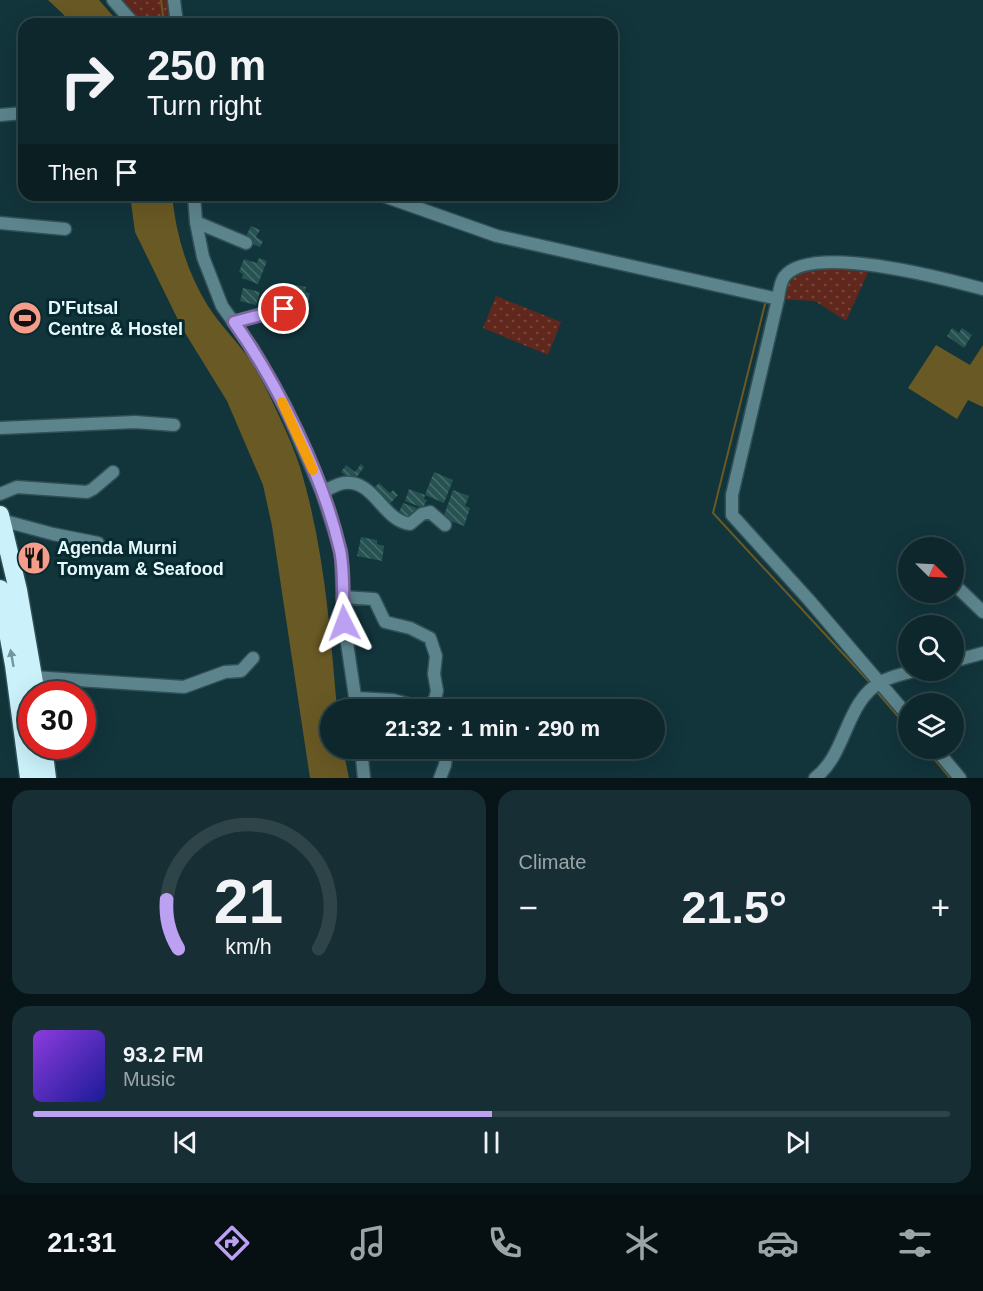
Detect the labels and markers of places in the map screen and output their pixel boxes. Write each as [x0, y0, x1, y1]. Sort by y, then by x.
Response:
pin [258, 283, 309, 334]
place label: D'Futsal Centre & Hostel [48, 298, 183, 339]
sports icon: D'Futsal Centre & Hostel [7, 300, 43, 336]
place label: Agenda Murni Tomyam & Seafood [57, 538, 224, 579]
restaurant icon: Agenda Murni Tomyam & Seafood [16, 540, 52, 576]

